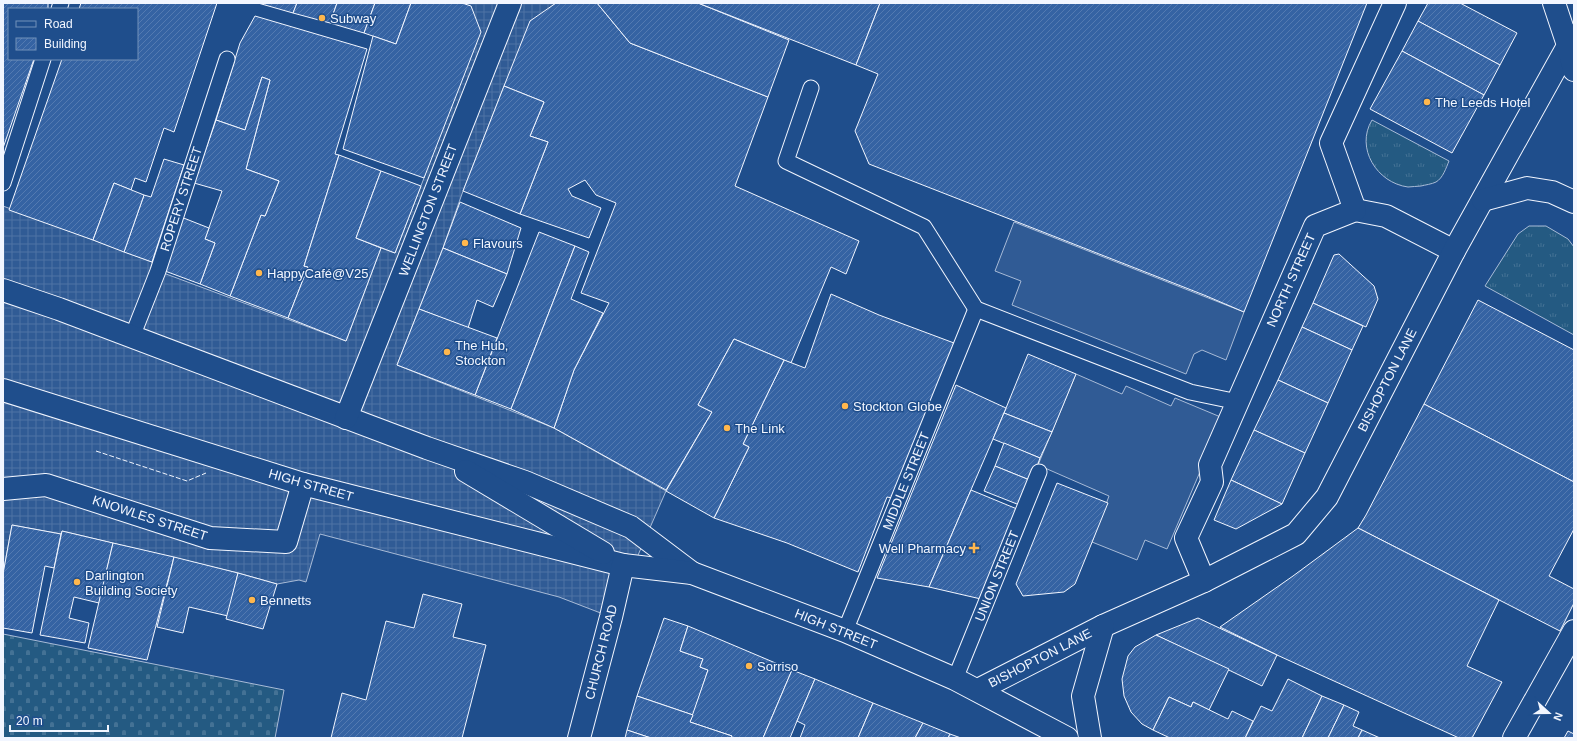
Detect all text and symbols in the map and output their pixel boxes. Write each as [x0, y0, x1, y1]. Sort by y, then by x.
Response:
legend [8, 8, 138, 60]
place label: Subway [330, 11, 377, 26]
marker: Subway [317, 13, 327, 23]
text: Road [44, 17, 73, 31]
text: Building [44, 37, 87, 51]
place label: The Leeds Hotel [1435, 95, 1531, 110]
marker: The Leeds Hotel [1422, 97, 1432, 107]
street label: WELLINGTON STREET [396, 142, 460, 278]
street label: ROPERY STREET [157, 145, 205, 253]
street label: NORTH STREET [1264, 231, 1318, 329]
place label: Flavours [473, 236, 523, 251]
marker: Flavours [460, 238, 470, 248]
place label: HappyCafé@V25 [267, 266, 368, 281]
marker: HappyCafé@V25 [254, 268, 264, 278]
street label: BISHOPTON LANE [1354, 326, 1420, 434]
place label: The Hub, Stockton [455, 338, 508, 368]
marker: The Hub, Stockton [442, 347, 452, 357]
place label: Stockton Globe [853, 399, 942, 414]
marker: Stockton Globe [840, 401, 850, 411]
place label: The Link [735, 421, 785, 436]
marker: The Link [722, 423, 732, 433]
street label: MIDDLE STREET [880, 430, 932, 532]
street label: HIGH STREET [267, 466, 355, 504]
street label: KNOWLES STREET [91, 492, 209, 544]
street label: UNION STREET [972, 528, 1022, 624]
place label: Well Pharmacy [879, 541, 966, 556]
marker: Well Pharmacy [969, 543, 979, 553]
place label: Darlington Building Society [85, 568, 178, 598]
marker: Darlington Building Society [72, 577, 82, 587]
place label: Bennetts [260, 593, 312, 608]
marker: Bennetts [247, 595, 257, 605]
street label: CHURCH ROAD [582, 603, 620, 701]
street label: HIGH STREET [793, 606, 879, 652]
street label: BISHOPTON LANE [986, 625, 1094, 691]
place label: Sorriso [757, 659, 798, 674]
marker: Sorriso [744, 661, 754, 671]
north arrow [1529, 693, 1569, 733]
scale bar [10, 707, 108, 733]
text: N [1551, 711, 1565, 722]
text: 20 m [16, 714, 43, 728]

